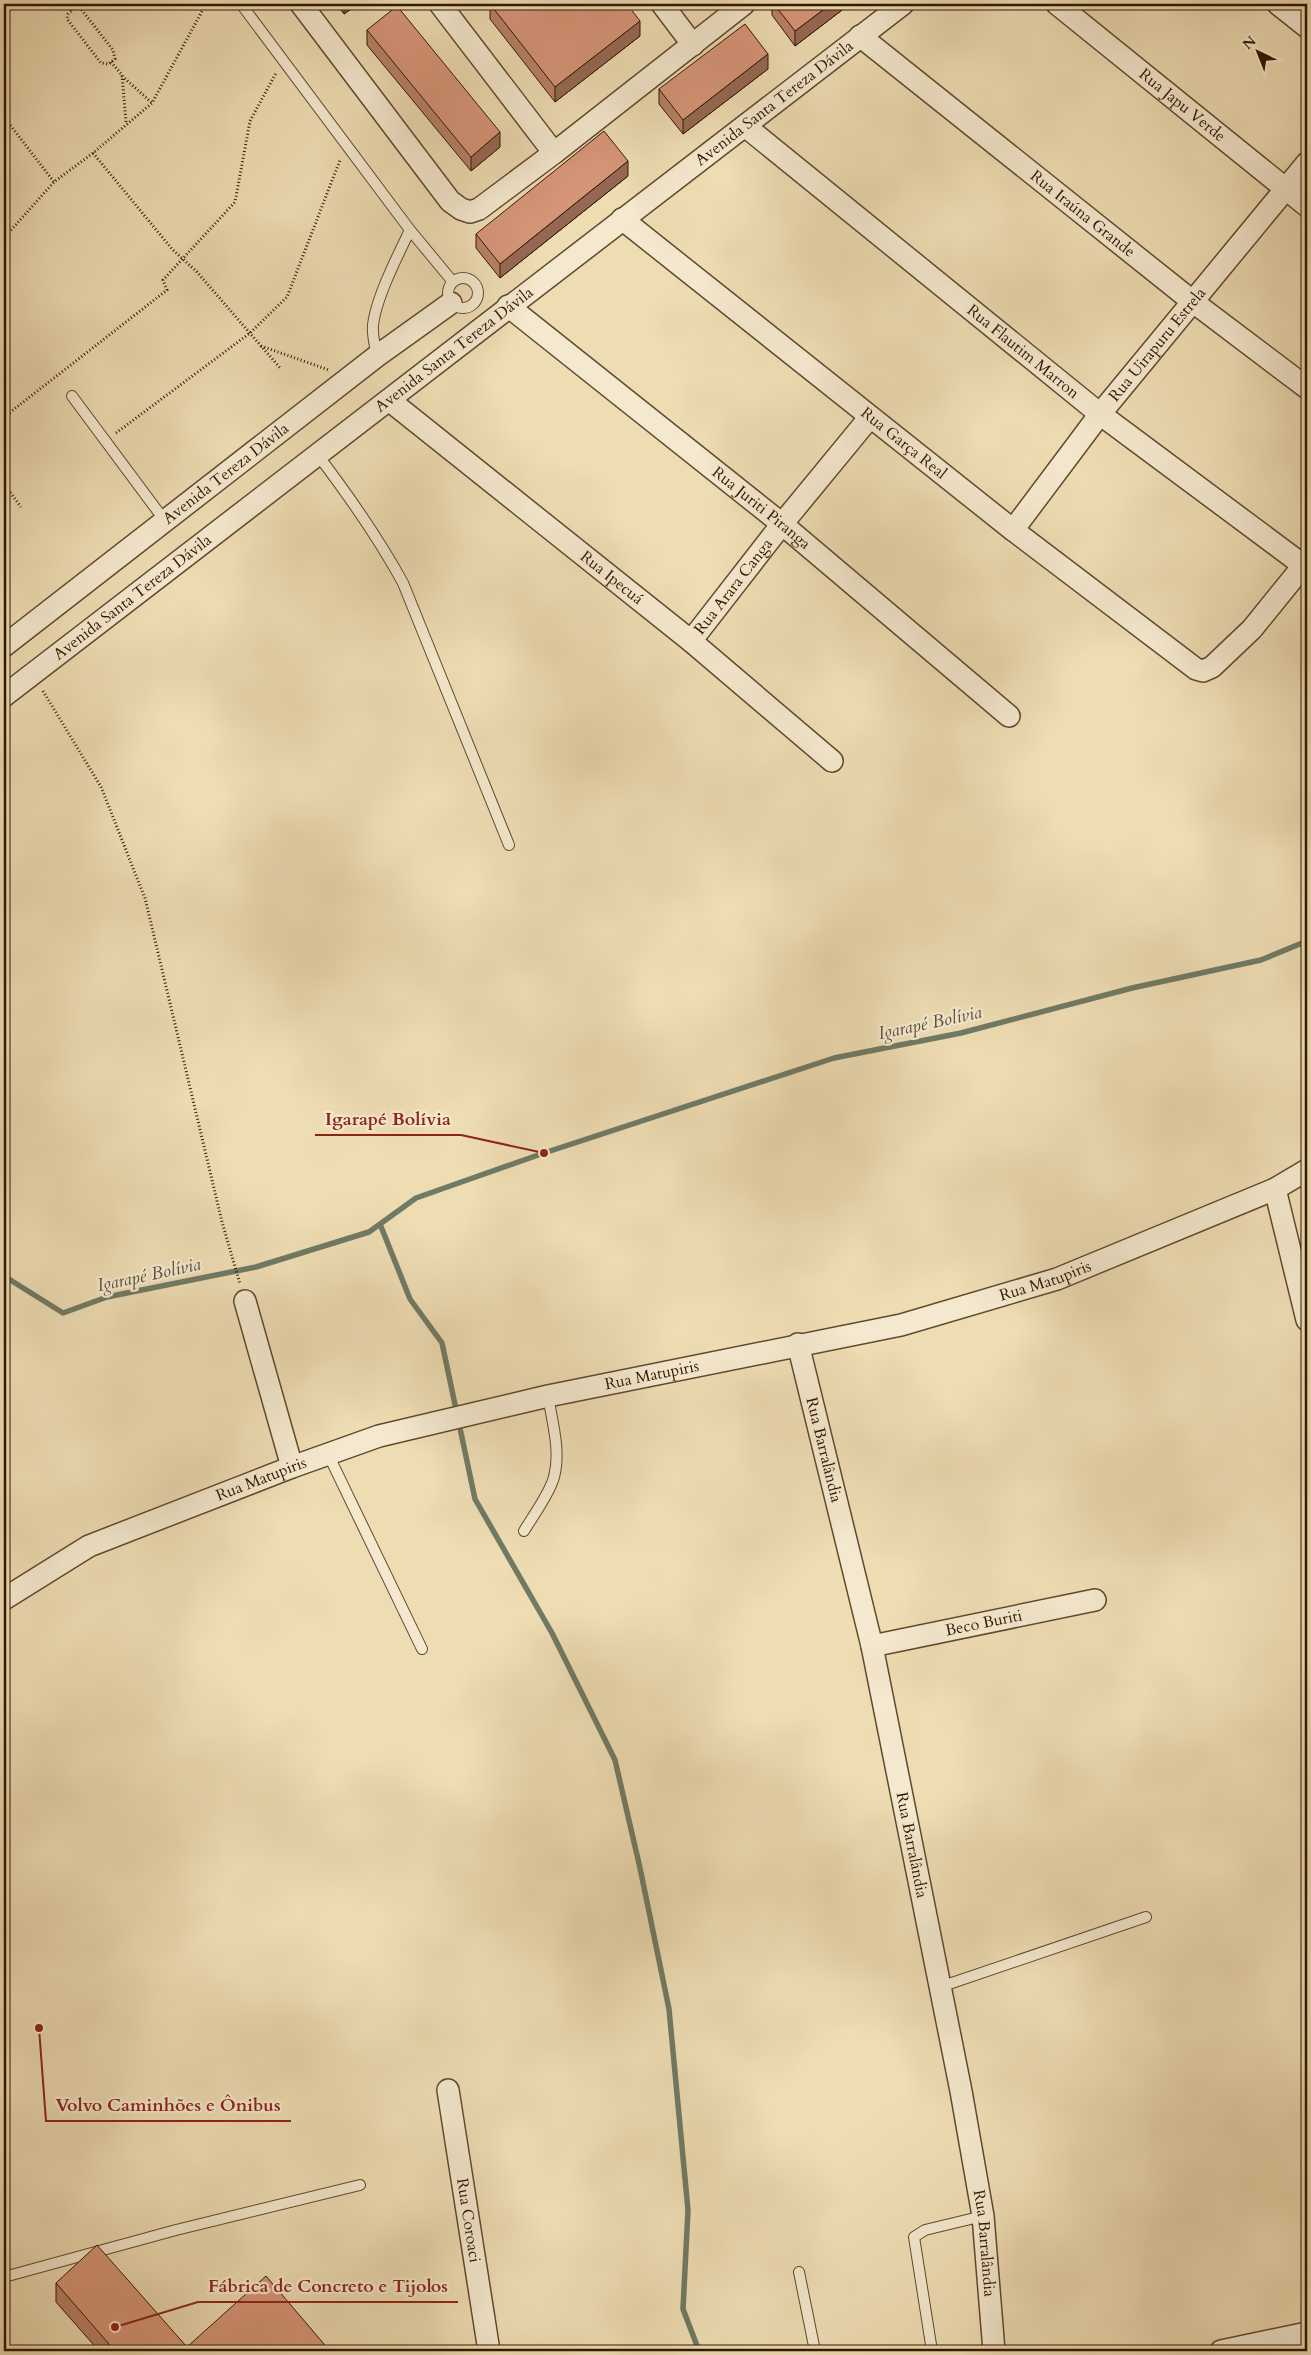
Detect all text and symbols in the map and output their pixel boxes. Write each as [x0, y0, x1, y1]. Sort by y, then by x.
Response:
north arrow [1234, 28, 1284, 78]
text: N [1239, 32, 1260, 54]
street label: Avenida Santa Tereza Dávila [691, 35, 858, 171]
street label: Rua Japu Verde [1134, 63, 1230, 147]
street label: Rua Iraúna Grande [1026, 165, 1140, 263]
street label: Avenida Santa Tereza Dávila [370, 281, 538, 418]
street label: Rua Uirapuru Estrela [1104, 283, 1211, 406]
street label: Rua Flautim Marron [962, 299, 1084, 404]
street label: Rua Garça Real [856, 402, 951, 484]
street label: Avenida Tereza Dávila [158, 418, 293, 529]
street label: Rua Juriti Piranga [707, 461, 815, 555]
street label: Avenida Santa Tereza Dávila [49, 529, 216, 665]
street label: Rua Arara Canga [689, 534, 778, 639]
street label: Rua Ipecuá [575, 546, 648, 610]
water label: Igarapé Bolívia [876, 1000, 984, 1046]
callout: Igarapé Bolívia [315, 1102, 461, 1135]
text: Igarapé Bolívia [325, 1107, 451, 1132]
water label: Igarapé Bolívia [95, 1252, 203, 1298]
street label: Rua Matupiris [997, 1255, 1095, 1306]
street label: Rua Matupiris [603, 1355, 701, 1395]
street label: Rua Barralândia [800, 1395, 847, 1505]
street label: Rua Matupiris [213, 1452, 310, 1507]
street label: Beco Buriti [943, 1604, 1025, 1642]
street label: Rua Barralândia [890, 1790, 933, 1900]
callout: Volvo Caminhões e Ônibus [46, 2088, 291, 2121]
text: Volvo Caminhões e Ônibus [55, 2093, 281, 2118]
street label: Rua Coroaci [451, 2177, 486, 2265]
street label: Rua Barralândia [968, 2188, 1001, 2298]
callout: Fábrica de Concreto e Tijolos [198, 2269, 458, 2302]
text: Fábrica de Concreto e Tijolos [208, 2274, 448, 2299]

